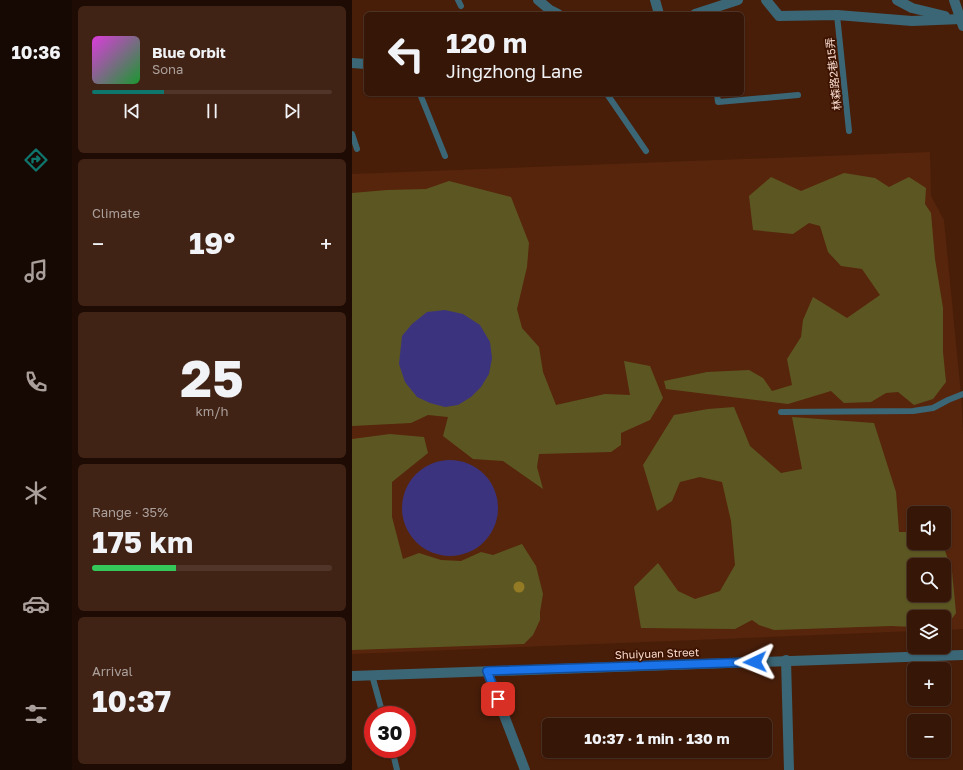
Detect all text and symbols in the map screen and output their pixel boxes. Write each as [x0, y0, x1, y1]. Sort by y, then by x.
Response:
text: 120 m [446, 26, 527, 59]
icon: left [380, 28, 432, 80]
street label: 林森路2巷15弄 [823, 37, 843, 111]
text: 10:36 [11, 41, 61, 63]
text: Blue Orbit [152, 43, 226, 61]
text: Jingzhong Lane [446, 60, 583, 82]
text: Sona [152, 61, 183, 77]
icon: previous [121, 100, 143, 122]
icon: pause [201, 100, 223, 122]
icon: next [281, 100, 303, 122]
icon: directions [22, 146, 50, 174]
text: Climate [92, 205, 140, 221]
text: 19° [189, 225, 235, 261]
text: − [92, 230, 104, 257]
text: + [320, 230, 332, 257]
icon: music [22, 257, 50, 285]
text: 25 [180, 346, 244, 408]
icon: phone [22, 368, 50, 396]
text: km/h [195, 403, 229, 419]
icon: climate [22, 479, 50, 507]
text: Range · 35% [92, 504, 168, 520]
map controls [907, 506, 951, 758]
button: sound [907, 506, 951, 550]
text: 175 km [92, 524, 193, 560]
button: search [907, 558, 951, 602]
icon: car [22, 590, 50, 618]
button: layers [907, 610, 951, 654]
position arrow [734, 641, 776, 683]
street label: Shuiyuan Street [615, 645, 699, 661]
button: + [907, 662, 951, 706]
text: Arrival [92, 663, 133, 679]
pin [481, 682, 515, 716]
text: 10:37 [92, 683, 171, 719]
icon: arrive [487, 688, 509, 710]
icon: filters [22, 700, 50, 728]
speed limit sign: 30 [364, 706, 416, 758]
button: − [907, 714, 951, 758]
text: 10:37 · 1 min · 130 m [584, 729, 730, 747]

